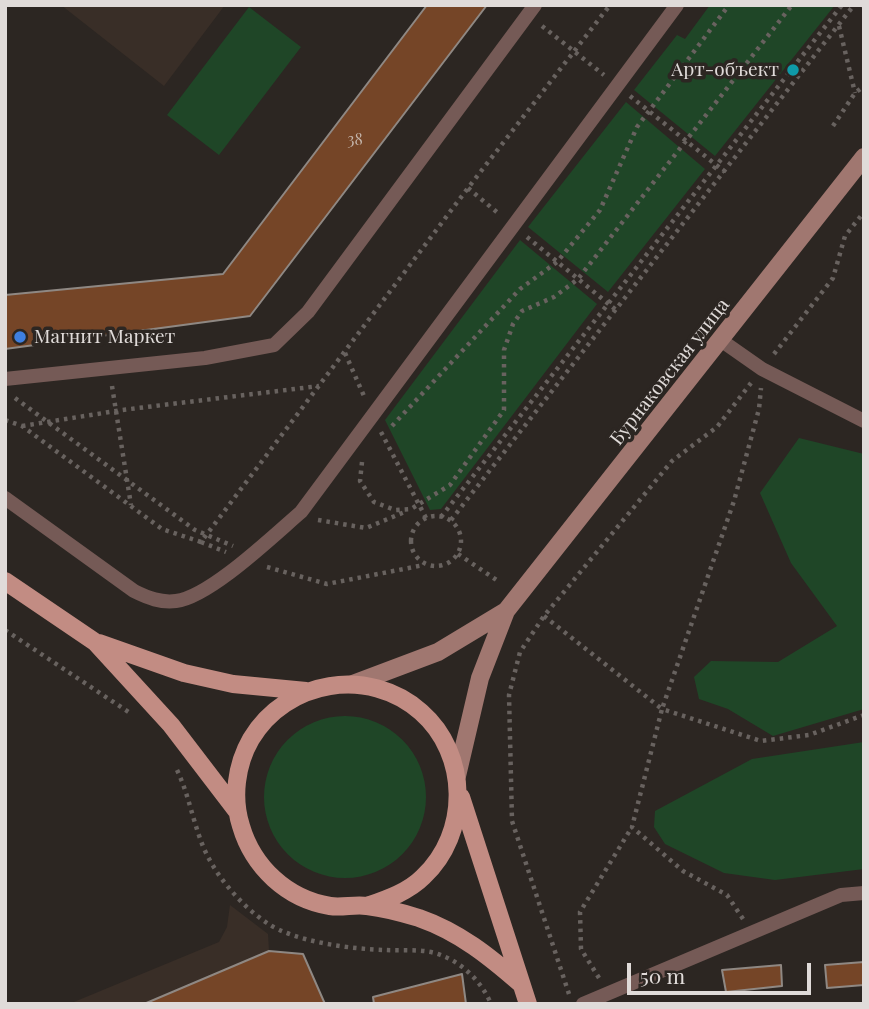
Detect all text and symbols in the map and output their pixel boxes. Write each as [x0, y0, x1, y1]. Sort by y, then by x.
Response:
place label: Арт-объект [671, 59, 779, 81]
marker: Арт-объект [785, 62, 801, 78]
house number: 38 [347, 130, 363, 150]
street label: Бурнаковская улица [606, 294, 734, 450]
place label: Магнит Маркет [34, 326, 175, 348]
marker: Магнит Маркет [12, 329, 28, 345]
scale bar [631, 950, 815, 994]
text: 50 m [640, 961, 685, 989]

